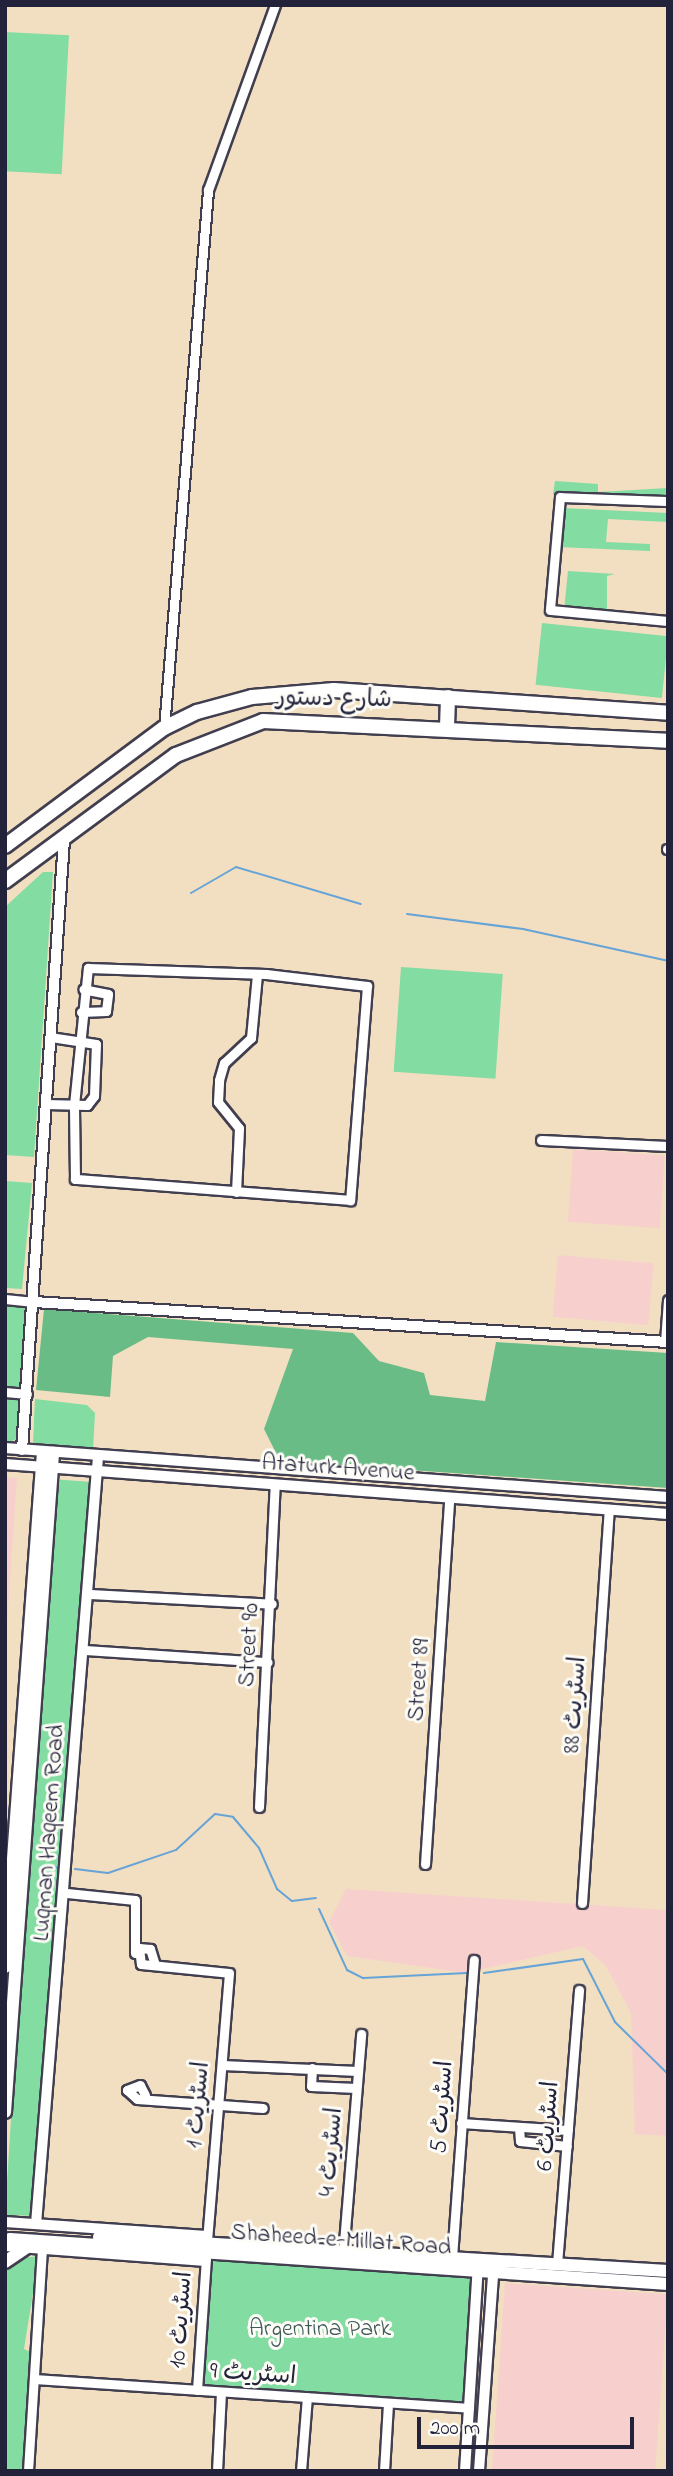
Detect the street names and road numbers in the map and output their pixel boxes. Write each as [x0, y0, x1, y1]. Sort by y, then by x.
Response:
street label: شارع دستور [276, 685, 392, 715]
street label: Ataturk Avenue [261, 1449, 415, 1489]
street label: Street 90 [233, 1602, 267, 1688]
street label: Street 89 [403, 1638, 437, 1722]
street label: اسٹریٹ 88 [558, 1656, 594, 1754]
street label: Luqman Haqeem Road [28, 1724, 72, 1942]
street label: اسٹریٹ 1 [181, 2060, 217, 2150]
street label: اسٹریٹ 5 [425, 2060, 461, 2154]
street label: اسٹریٹ 6 [532, 2080, 566, 2172]
street label: اسٹریٹ 4 [314, 2106, 350, 2198]
street label: Shaheed-e-Millat Road [230, 2219, 452, 2263]
street label: اسٹریٹ 10 [164, 2271, 200, 2369]
street label: اسٹریٹ 9 [209, 2358, 297, 2392]

